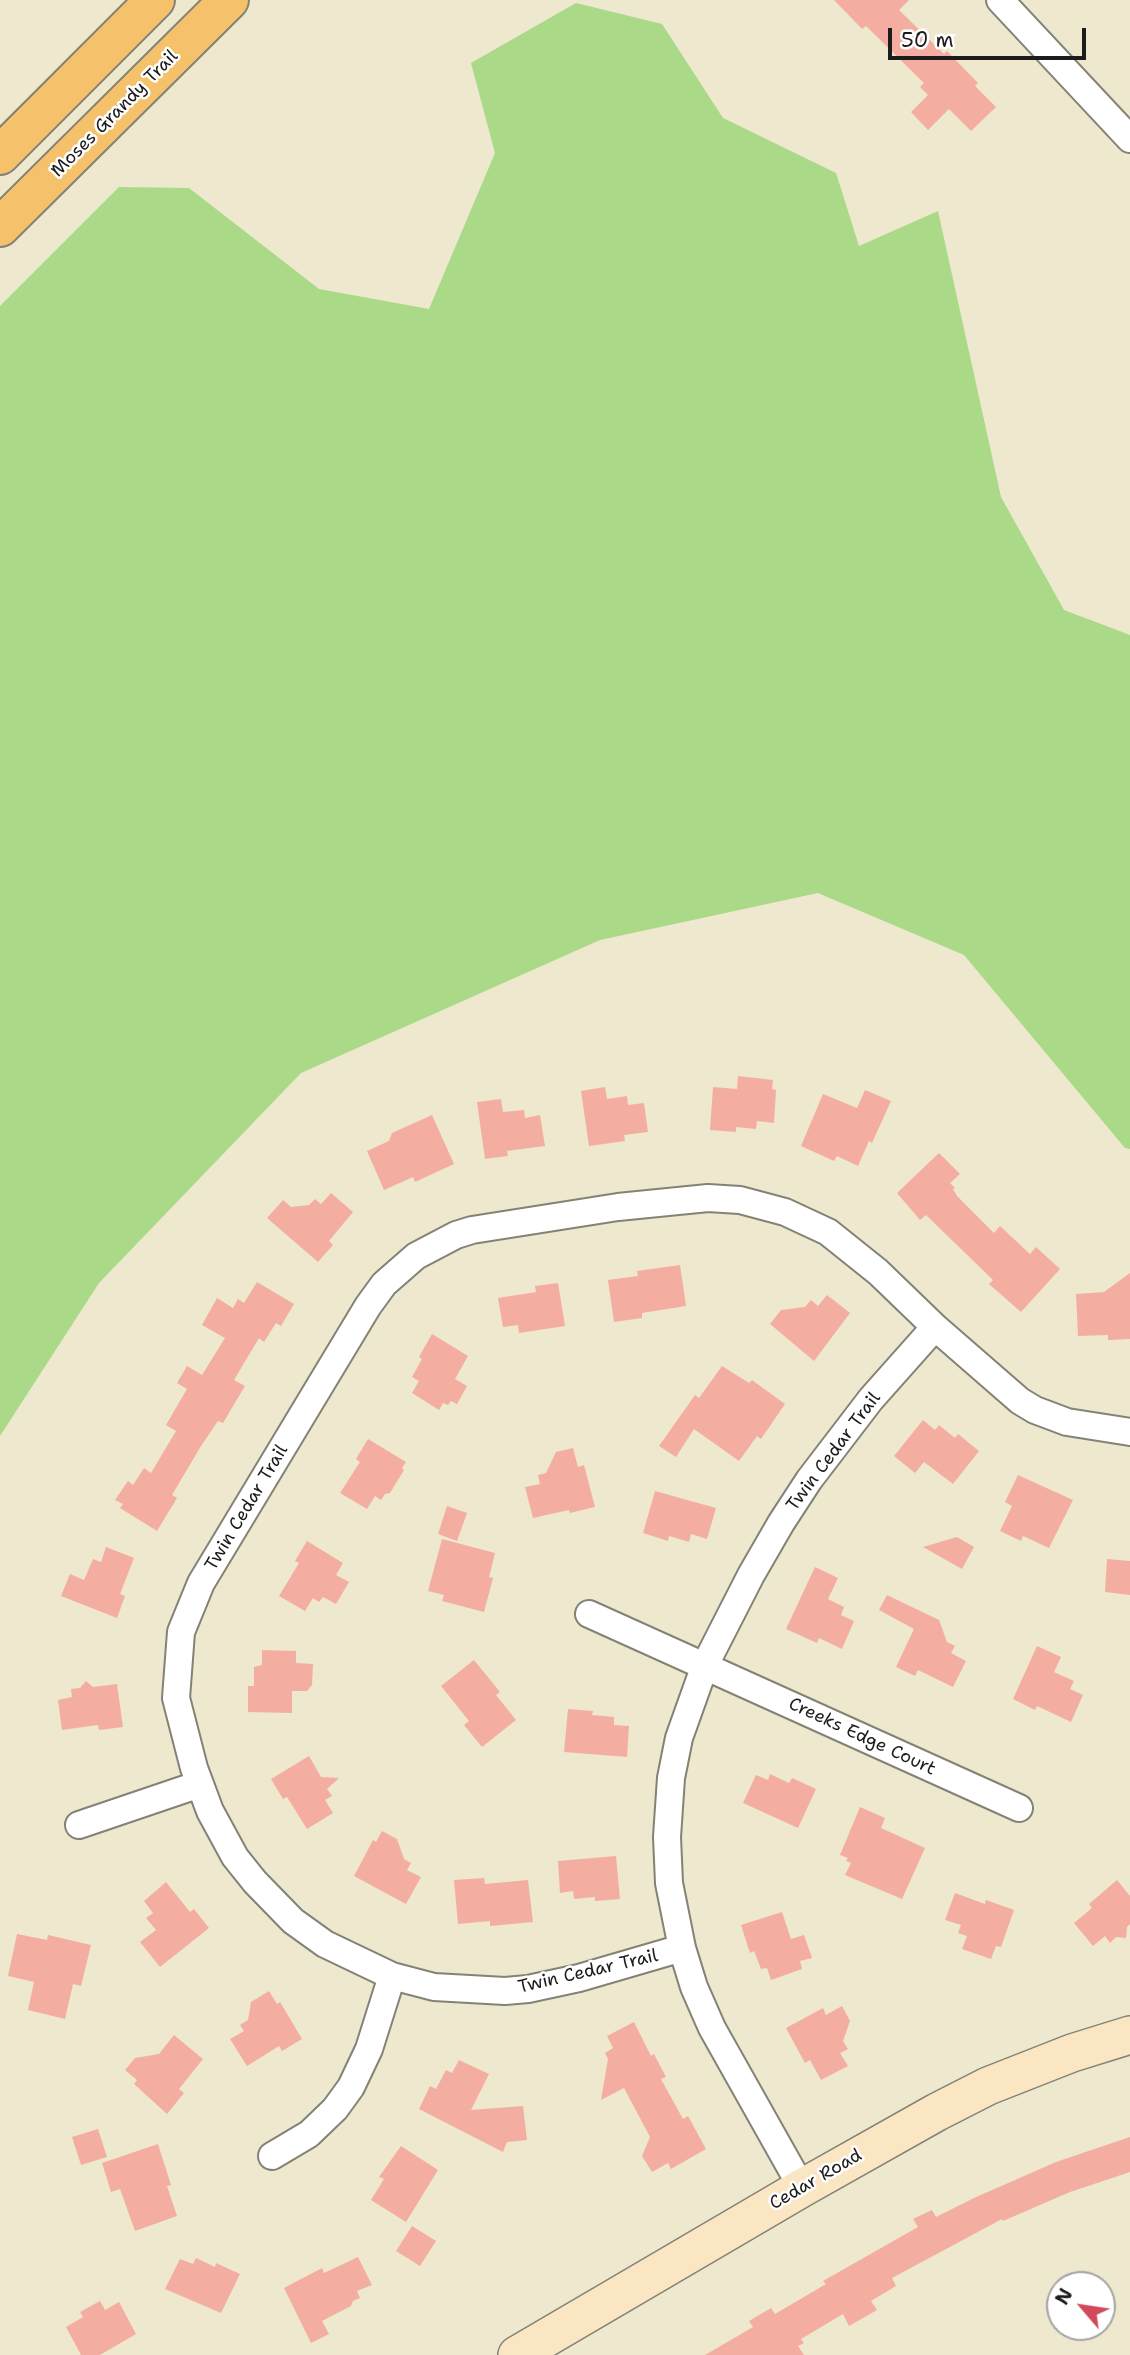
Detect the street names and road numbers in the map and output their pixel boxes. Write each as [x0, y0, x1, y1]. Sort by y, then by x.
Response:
street label: Moses Grandy Trail [47, 46, 183, 182]
street label: Twin Cedar Trail [782, 1388, 886, 1516]
street label: Twin Cedar Trail [201, 1441, 293, 1575]
street label: Creeks Edge Court [785, 1693, 939, 1781]
street label: Twin Cedar Trail [516, 1945, 660, 1999]
street label: Cedar Road [766, 2145, 866, 2215]

